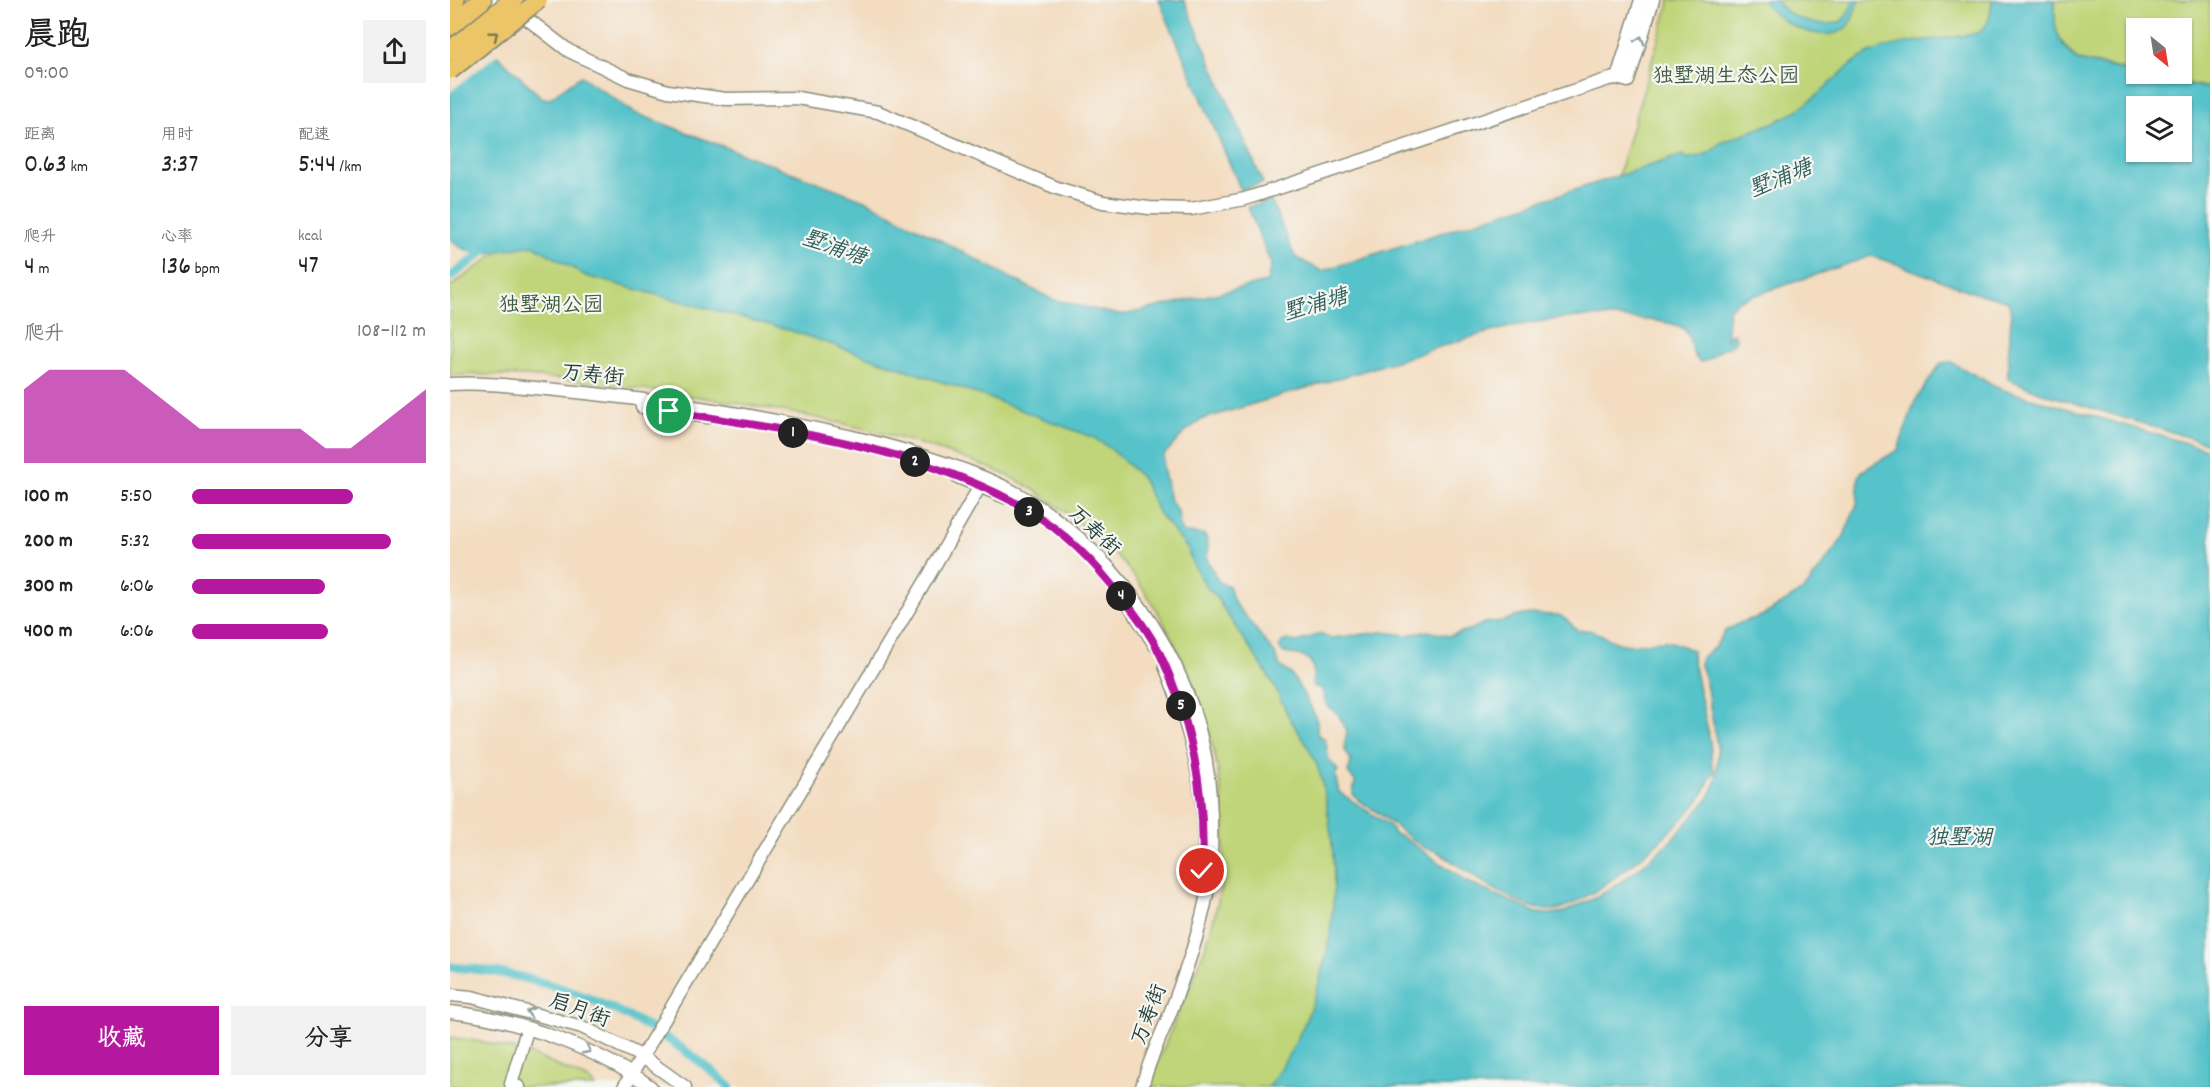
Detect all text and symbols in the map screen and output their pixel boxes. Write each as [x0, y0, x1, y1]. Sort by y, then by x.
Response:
text: 晨跑 [24, 14, 90, 61]
north arrow [2126, 18, 2192, 84]
map controls [2126, 18, 2192, 162]
button: share [363, 20, 426, 83]
one-way arrow [487, 32, 498, 43]
one-way arrow [1633, 35, 1645, 46]
text: 09:00 [24, 60, 69, 88]
park label: 独墅湖生态公园 [1653, 63, 1800, 93]
button: layers [2126, 96, 2192, 162]
text: 距离 [24, 124, 56, 147]
text: 用时 [161, 124, 193, 147]
text: 配速 [298, 124, 330, 147]
text: 0.63 [24, 147, 67, 184]
text: 3:37 [161, 147, 198, 184]
text: 5:44 [298, 147, 336, 184]
water label: 墅浦塘 [1745, 153, 1820, 207]
text: km [67, 156, 88, 179]
text: /km [336, 156, 362, 179]
water label: 墅浦塘 [798, 224, 872, 275]
text: kcal [298, 225, 322, 248]
text: 爬升 [24, 226, 56, 249]
text: 心率 [161, 226, 193, 249]
text: 47 [298, 248, 319, 285]
text: 4 [24, 249, 35, 286]
text: 136 [161, 249, 191, 286]
text: m [35, 258, 49, 281]
text: bpm [191, 258, 220, 281]
water label: 墅浦塘 [1280, 282, 1354, 330]
park label: 独墅湖公园 [499, 292, 604, 322]
text: 108–112 m [357, 318, 426, 346]
text: 爬升 [24, 321, 64, 349]
street label: 万寿街 [560, 359, 626, 395]
pin [643, 385, 694, 436]
icon: arrive [652, 394, 685, 427]
pin: 1 [778, 418, 808, 448]
text: 1 [791, 421, 795, 444]
pin: 2 [900, 447, 930, 477]
text: 2 [912, 450, 919, 473]
text: 100 m [24, 483, 69, 511]
text: 5:50 [120, 483, 153, 511]
pin: 3 [1014, 497, 1044, 527]
text: 3 [1025, 500, 1033, 523]
street label: 万寿街 [1060, 500, 1126, 565]
text: 200 m [24, 528, 73, 556]
text: 5:32 [120, 528, 150, 556]
text: 300 m [24, 573, 73, 601]
text: 6:06 [120, 573, 154, 601]
pin: 4 [1106, 581, 1136, 611]
text: 4 [1118, 584, 1124, 607]
text: 400 m [24, 618, 72, 646]
text: 6:06 [120, 618, 154, 646]
pin: 5 [1166, 691, 1196, 721]
text: 5 [1177, 694, 1185, 717]
water label: 独墅湖 [1926, 824, 1994, 855]
pin [1176, 845, 1227, 896]
icon: check [1185, 854, 1218, 887]
street label: 万寿街 [1126, 980, 1176, 1050]
street label: 启月街 [544, 987, 614, 1037]
button: 收藏 [24, 1006, 219, 1075]
button: 分享 [231, 1006, 426, 1075]
one-way arrow [525, 1007, 536, 1019]
one-way arrow [580, 1043, 591, 1055]

